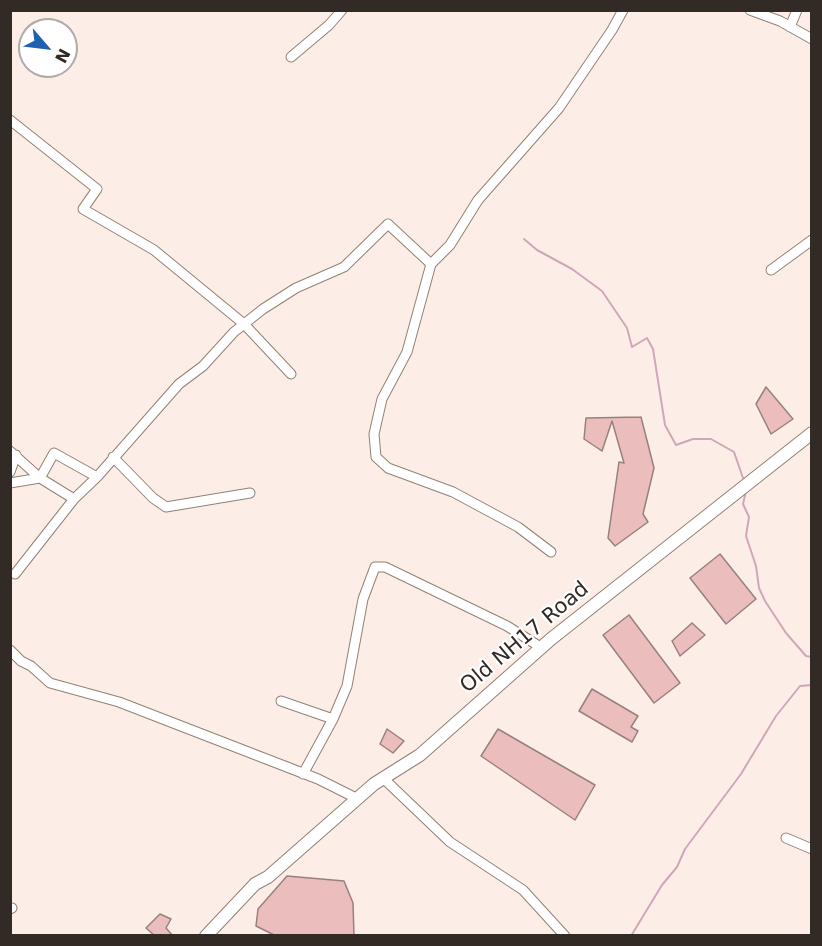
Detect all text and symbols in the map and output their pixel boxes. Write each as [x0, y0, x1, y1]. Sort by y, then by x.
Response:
north arrow [18, 18, 78, 78]
text: N [51, 45, 74, 66]
street label: Old NH17 Road [456, 577, 594, 699]

